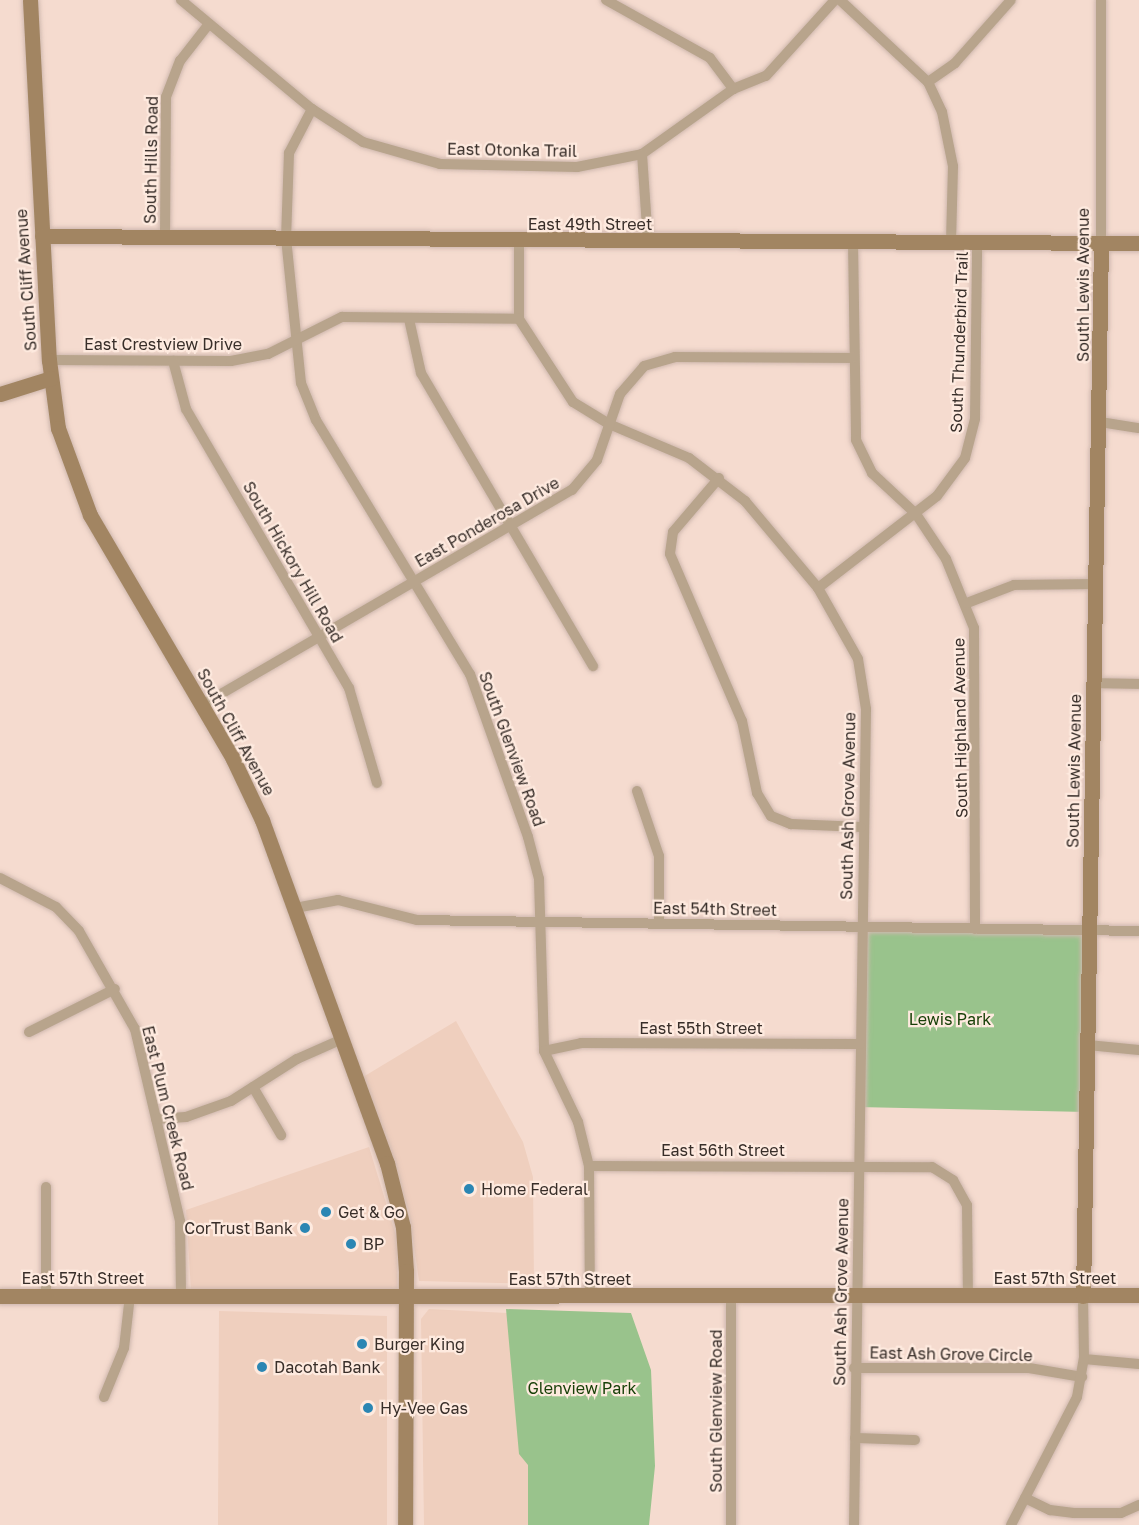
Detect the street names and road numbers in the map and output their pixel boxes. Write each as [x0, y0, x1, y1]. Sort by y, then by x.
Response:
street label: South Hills Road [140, 96, 162, 224]
street label: East Otonka Trail [447, 139, 577, 161]
street label: South Cliff Avenue [11, 208, 41, 352]
street label: South Lewis Avenue [1073, 208, 1093, 362]
street label: East 49th Street [528, 214, 652, 234]
street label: South Thunderbird Trail [946, 251, 972, 433]
street label: East Crestview Drive [84, 334, 242, 354]
street label: East Ponderosa Drive [412, 473, 562, 571]
street label: South Hickory Hill Road [239, 478, 347, 646]
street label: South Highland Avenue [949, 638, 971, 818]
street label: South Cliff Avenue [193, 665, 279, 799]
street label: South Glenview Road [475, 669, 549, 829]
street label: South Lewis Avenue [1063, 694, 1085, 848]
street label: South Ash Grove Avenue [837, 712, 859, 900]
street label: East 54th Street [653, 898, 777, 920]
street label: East 55th Street [639, 1018, 763, 1038]
street label: East Plum Creek Road [138, 1024, 198, 1192]
street label: East 56th Street [661, 1140, 785, 1160]
street label: South Ash Grove Avenue [830, 1198, 852, 1386]
street label: East 57th Street [22, 1268, 144, 1288]
street label: East 57th Street [994, 1268, 1116, 1288]
street label: East 57th Street [509, 1269, 631, 1289]
street label: South Glenview Road [706, 1329, 726, 1493]
street label: East Ash Grove Circle [869, 1343, 1033, 1365]

